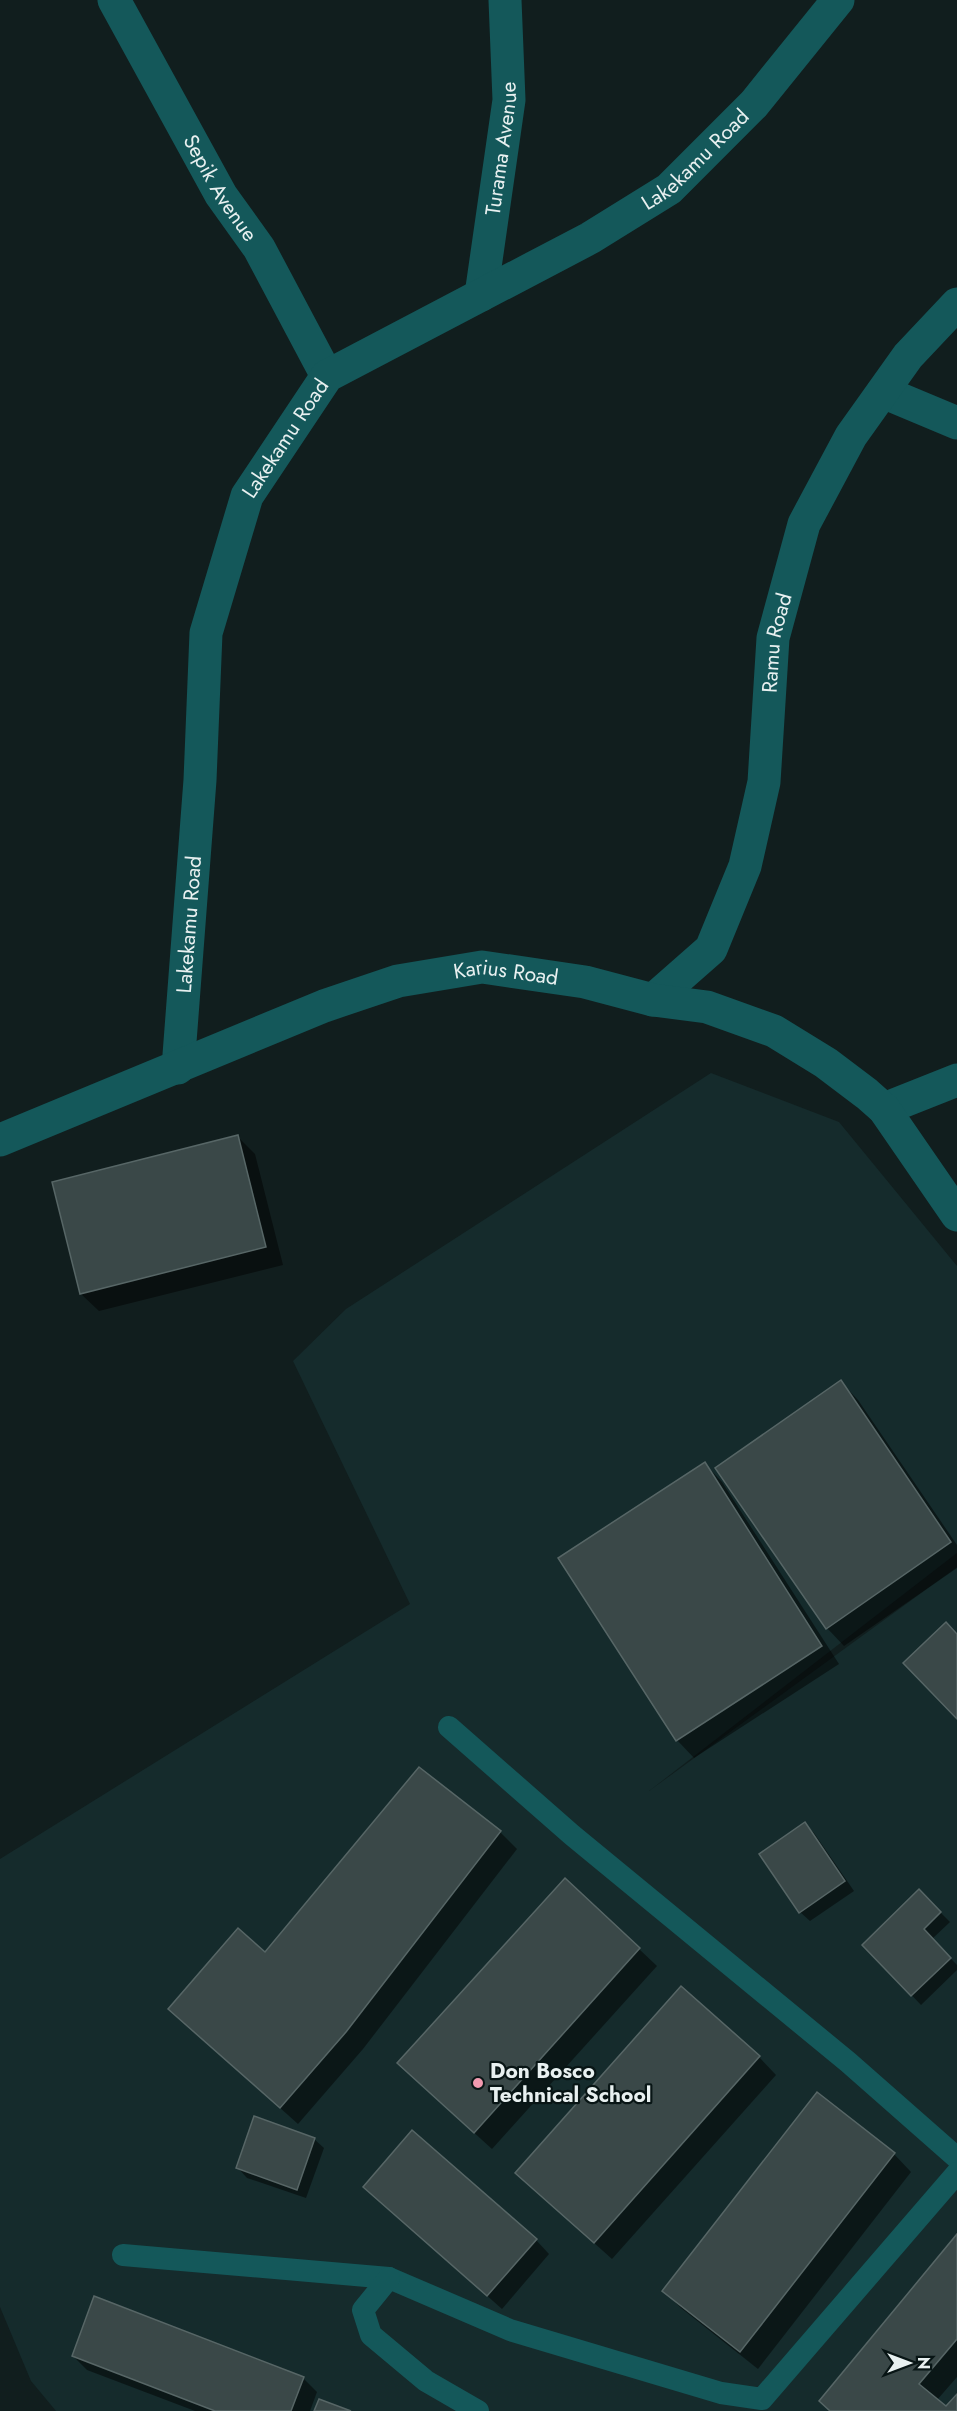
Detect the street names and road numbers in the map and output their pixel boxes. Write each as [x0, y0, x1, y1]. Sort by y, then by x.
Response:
street label: Turama Avenue [478, 81, 524, 217]
street label: Lakekamu Road [636, 102, 756, 218]
street label: Sepik Avenue [176, 129, 265, 248]
street label: Lakekamu Road [235, 373, 336, 504]
street label: Ramu Road [755, 590, 800, 694]
street label: Lakekamu Road [169, 855, 209, 994]
street label: Karius Road [451, 952, 560, 993]

